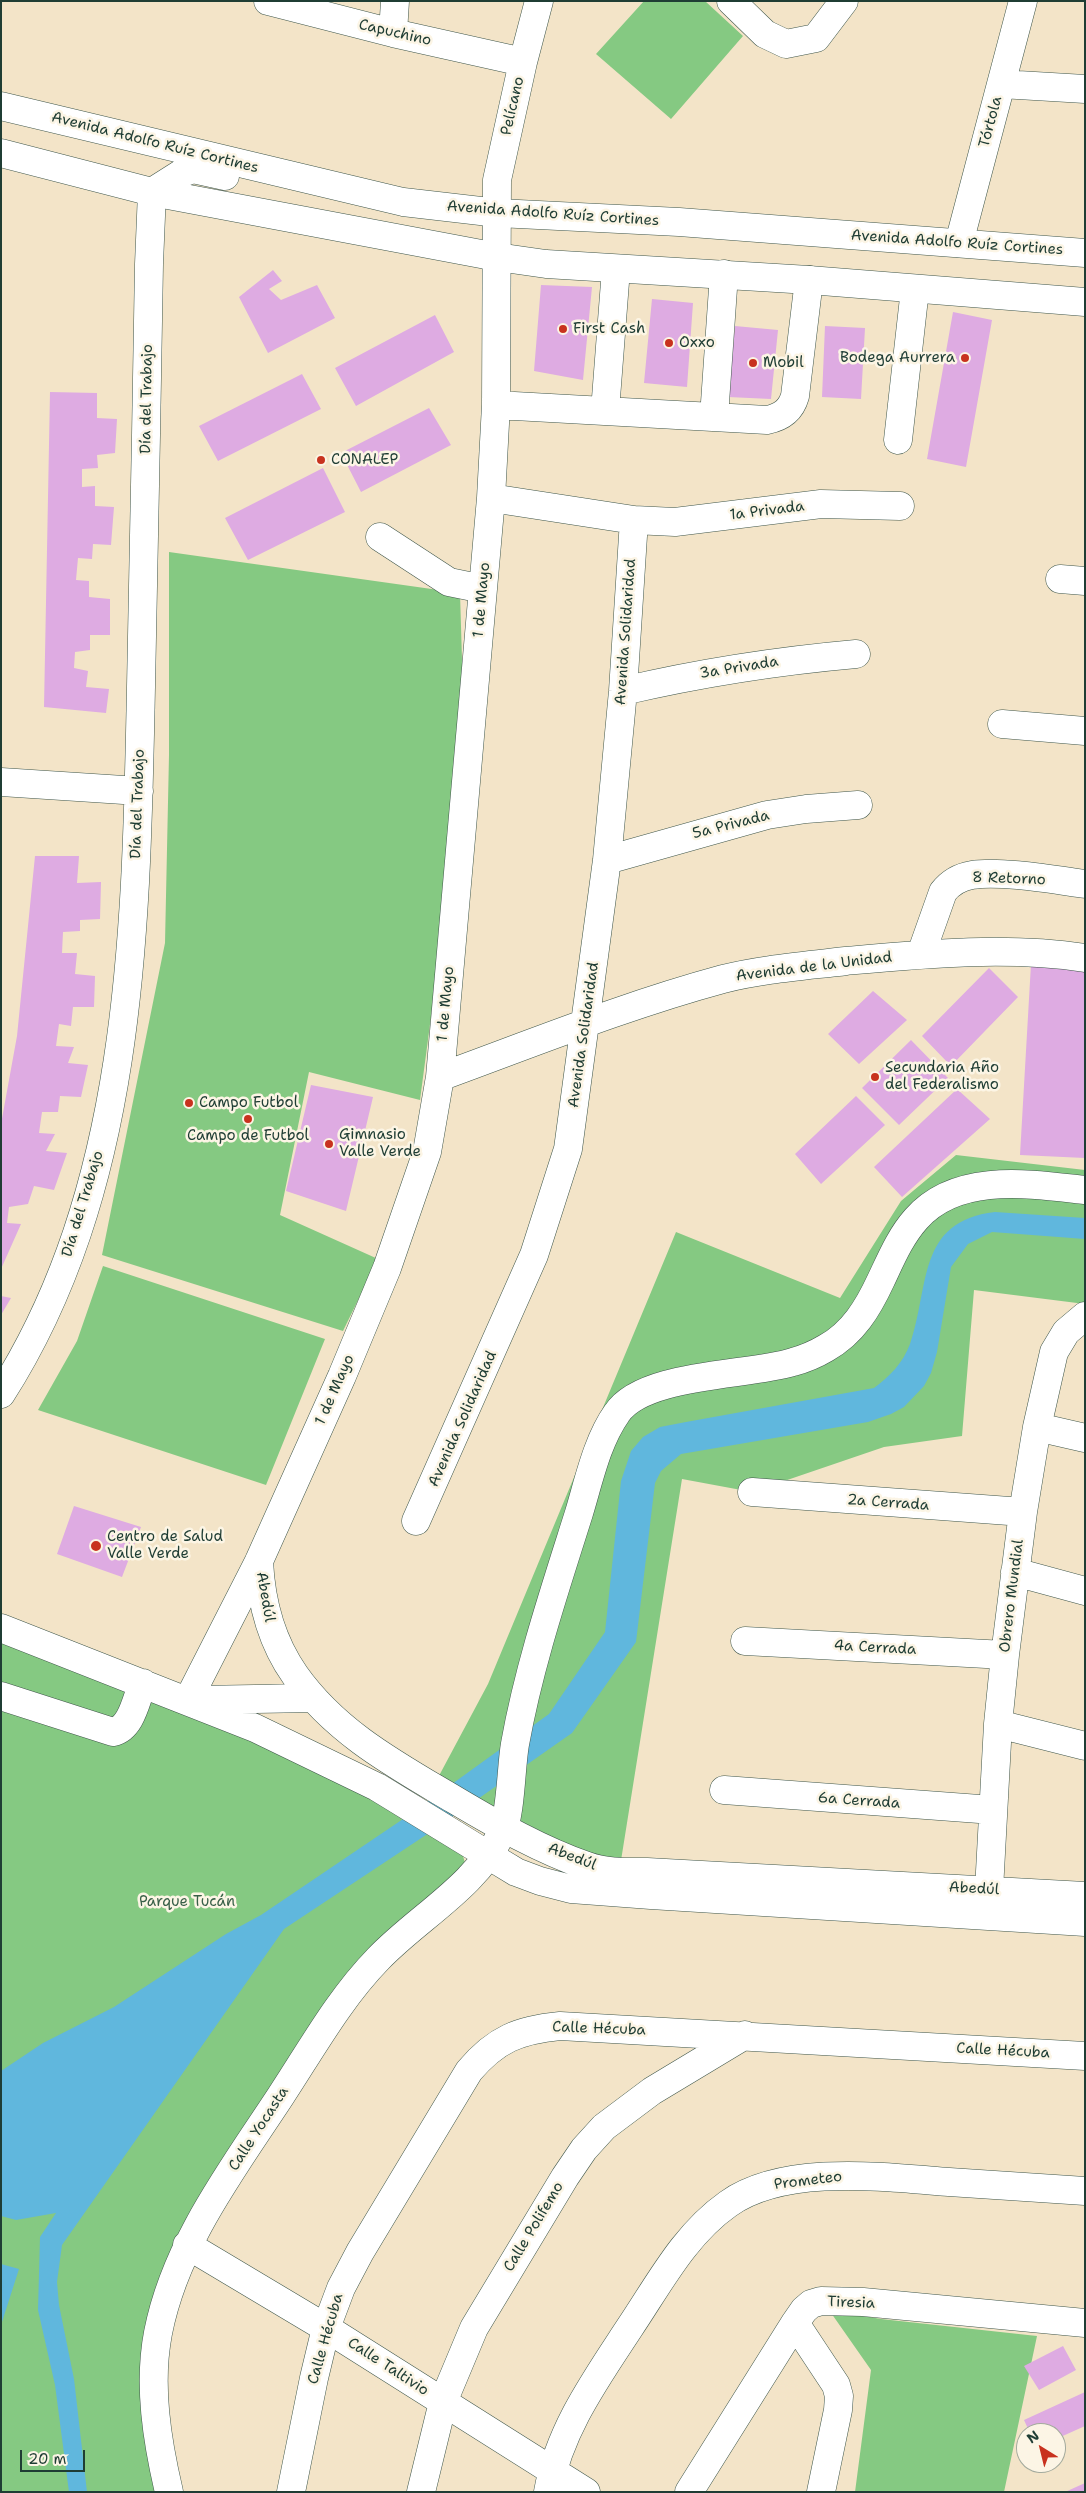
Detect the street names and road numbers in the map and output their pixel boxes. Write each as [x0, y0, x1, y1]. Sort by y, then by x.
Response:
street label: Capuchino [357, 16, 433, 50]
street label: Pelícano [498, 75, 528, 137]
street label: Tórtola [976, 95, 1006, 149]
street label: Avenida Adolfo Ruíz Cortines [50, 109, 260, 177]
street label: Avenida Adolfo Ruíz Cortines [446, 198, 660, 230]
street label: Avenida Adolfo Ruíz Cortines [850, 227, 1064, 259]
street label: Día del Trabajo [137, 344, 157, 454]
street label: 1a Privada [729, 497, 805, 525]
street label: Avenida Solidaridad [612, 558, 640, 706]
street label: 1 de Mayo [470, 562, 494, 638]
street label: 3a Privada [698, 653, 780, 683]
street label: Día del Trabajo [127, 749, 149, 859]
street label: 5a Privada [691, 807, 771, 843]
street label: 8 Retorno [972, 869, 1046, 889]
street label: Avenida de la Unidad [735, 949, 893, 985]
street label: Avenida Solidaridad [565, 961, 603, 1109]
street label: 1 de Mayo [434, 966, 458, 1042]
street label: Día del Trabajo [58, 1149, 108, 1259]
street label: Avenida Solidaridad [425, 1348, 501, 1490]
street label: 1 de Mayo [311, 1352, 359, 1428]
street label: 2a Cerrada [846, 1491, 930, 1515]
street label: Obrero Mundial [996, 1538, 1028, 1654]
street label: Abedúl [252, 1570, 278, 1624]
street label: 4a Cerrada [833, 1637, 917, 1659]
street label: 6a Cerrada [817, 1789, 901, 1813]
street label: Abedúl [545, 1840, 599, 1874]
street label: Abedúl [948, 1879, 1000, 1899]
street label: Calle Hécuba [552, 2018, 646, 2040]
street label: Calle Hécuba [956, 2040, 1050, 2062]
street label: Calle Yocasta [225, 2084, 293, 2174]
street label: Prometeo [773, 2168, 843, 2194]
street label: Calle Polifemo [500, 2179, 568, 2275]
street label: Calle Hécuba [304, 2291, 348, 2387]
street label: Tiresia [827, 2293, 875, 2313]
street label: Calle Taltivio [344, 2334, 432, 2400]

